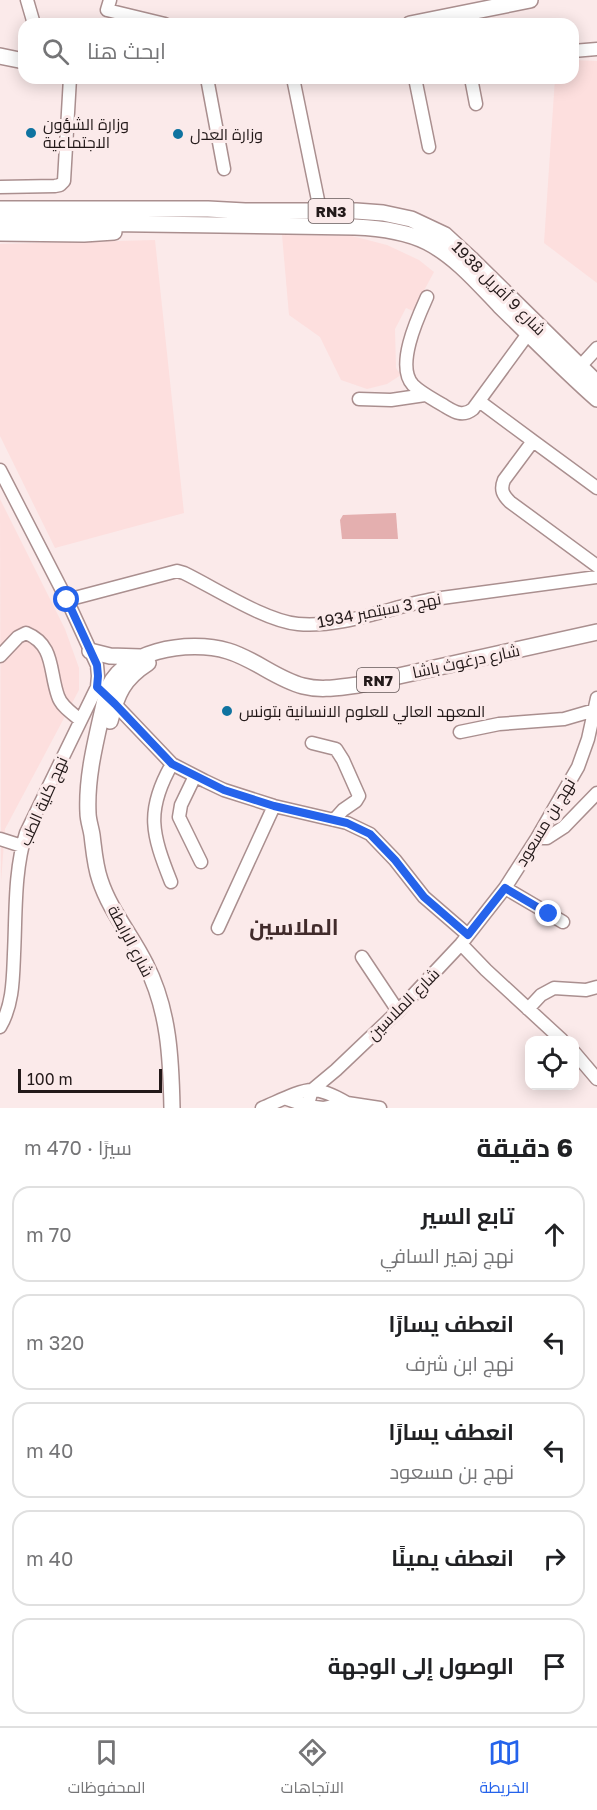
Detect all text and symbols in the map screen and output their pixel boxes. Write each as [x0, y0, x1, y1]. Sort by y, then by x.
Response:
search box [18, 18, 579, 84]
icon: search [39, 35, 72, 68]
text: ابحث هنا [87, 37, 166, 64]
place label: وزارة الشؤون الاجتماعية [43, 114, 129, 152]
place label: وزارة العدل [190, 124, 263, 145]
marker: وزارة الشؤون الاجتماعية [24, 126, 38, 140]
marker: وزارة العدل [171, 127, 185, 141]
road number: RN3 [308, 199, 354, 223]
street label: شارع 9 أفريل 1938 [446, 237, 550, 341]
route start [53, 586, 79, 612]
street label: نهج 3 سبتمبر 1934 [315, 588, 443, 634]
street label: شارع درغوث باشا [410, 640, 522, 684]
road number: RN7 [357, 668, 399, 692]
place label: المعهد العالي للعلوم الانسانية بتونس [239, 701, 485, 725]
marker: المعهد العالي للعلوم الانسانية بتونس [220, 704, 234, 718]
street label: نهج كلية الطب [14, 753, 73, 850]
street label: نهج بن مسعود [511, 774, 581, 871]
route end [535, 900, 561, 926]
street label: شارع الرابطة [102, 902, 158, 981]
district label: الملاسين [249, 913, 339, 941]
street label: شارع الملاسين [363, 964, 445, 1046]
map controls [525, 1036, 579, 1090]
button: locate [525, 1036, 579, 1090]
scale bar [18, 1066, 162, 1094]
text: 100 m [27, 1069, 73, 1089]
text: 6 دقيقة [476, 1132, 573, 1163]
text: سيرًا · 470 m [24, 1135, 132, 1159]
text: تابع السير [421, 1202, 514, 1229]
icon: ahead [538, 1218, 571, 1251]
text: 70 m [26, 1222, 72, 1246]
text: نهج زهير السافي [380, 1243, 514, 1267]
text: انعطف يسارًا [389, 1310, 514, 1337]
icon: left [538, 1326, 571, 1359]
text: 320 m [26, 1330, 84, 1354]
text: نهج ابن شرف [405, 1351, 514, 1375]
text: انعطف يسارًا [389, 1418, 514, 1445]
icon: left [538, 1434, 571, 1467]
text: 40 m [26, 1438, 73, 1462]
text: نهج بن مسعود [390, 1459, 514, 1483]
icon: right [538, 1542, 571, 1575]
text: انعطف يمينًا [391, 1544, 514, 1571]
text: 40 m [26, 1546, 73, 1570]
icon: arrive [538, 1650, 571, 1683]
text: الوصول إلى الوجهة [328, 1652, 514, 1679]
tab: المحفوظات [68, 1736, 146, 1802]
tab: الاتجاهات [281, 1736, 344, 1802]
tab: الخريطة [479, 1736, 529, 1802]

